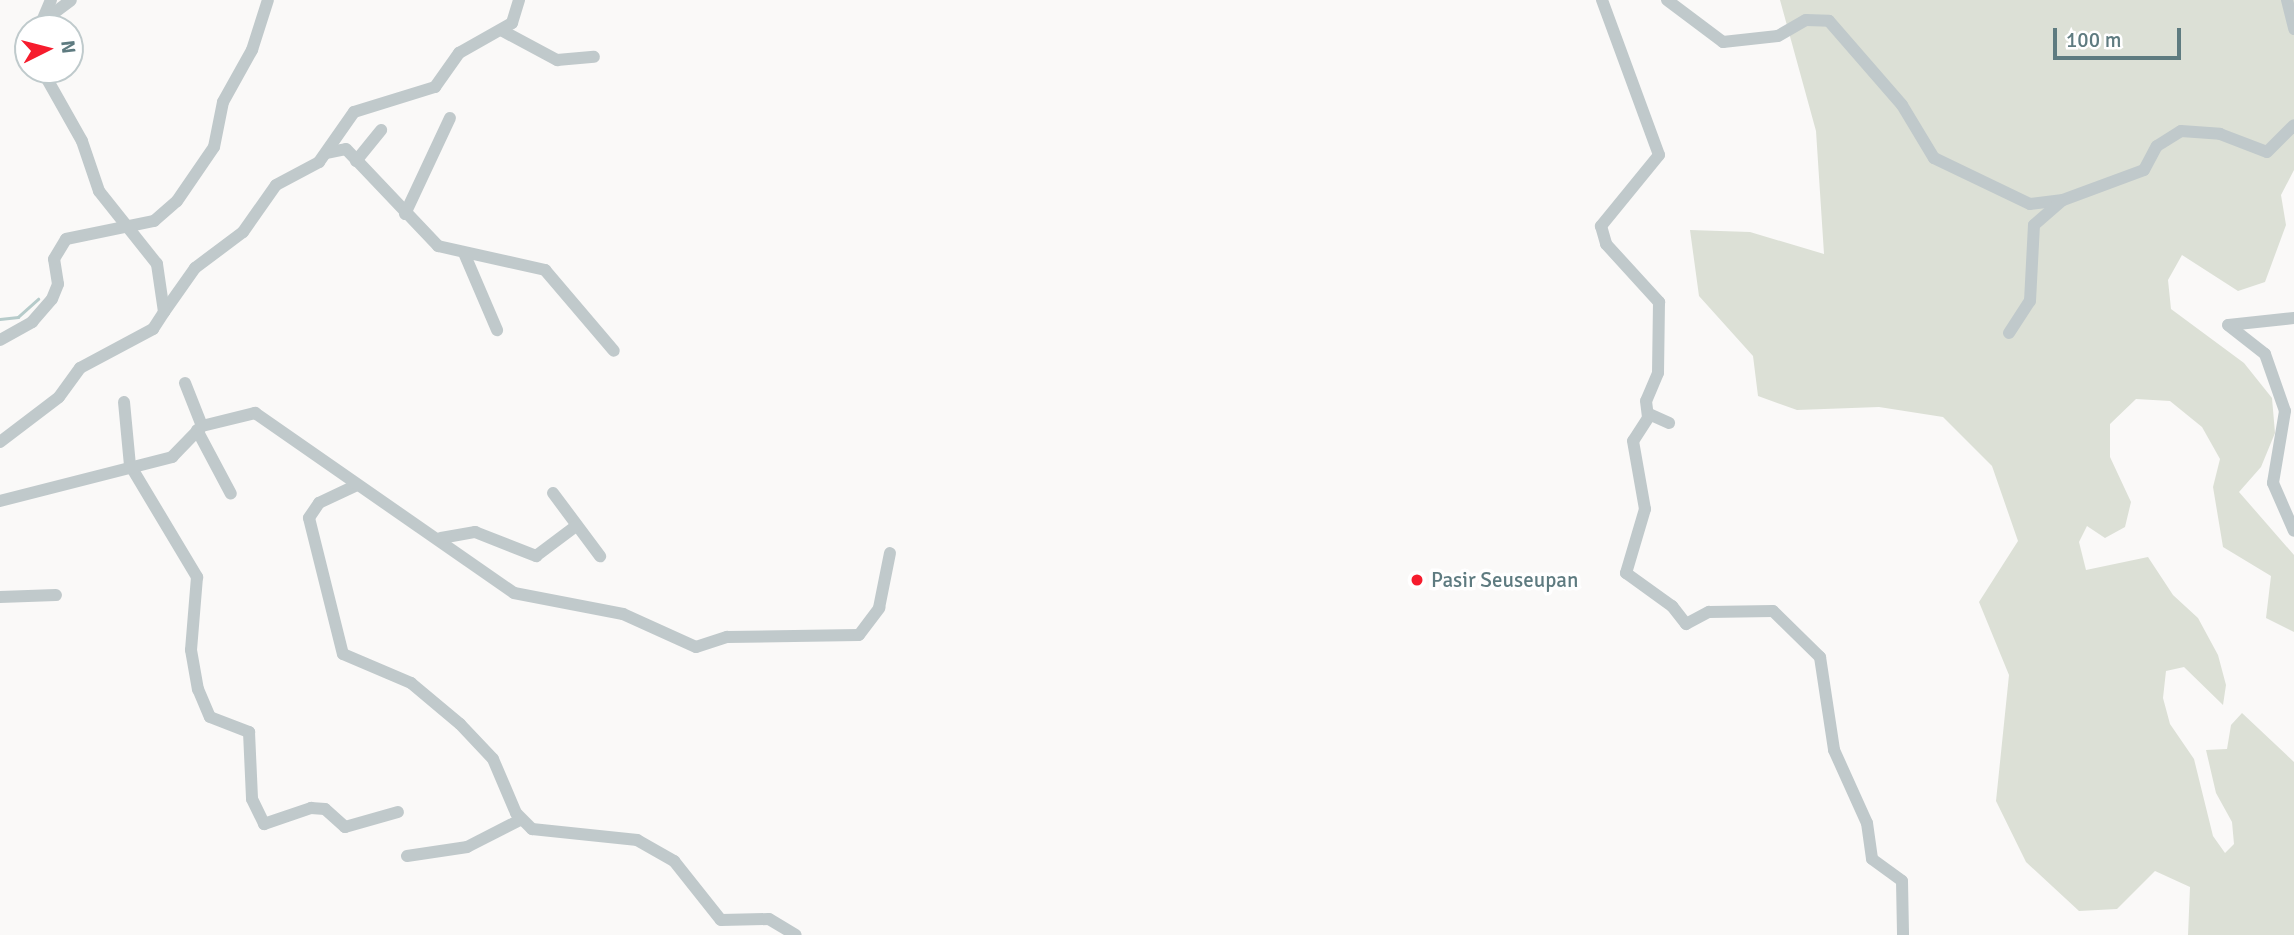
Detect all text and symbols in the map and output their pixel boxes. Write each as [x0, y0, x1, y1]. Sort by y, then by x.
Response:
north arrow [14, 14, 84, 84]
scale bar [2056, 14, 2184, 58]
text: 100 m [2066, 27, 2121, 53]
text: N [55, 39, 81, 55]
place label: Pasir Seuseupan [1431, 567, 1578, 593]
marker: Pasir Seuseupan [1409, 572, 1425, 588]

